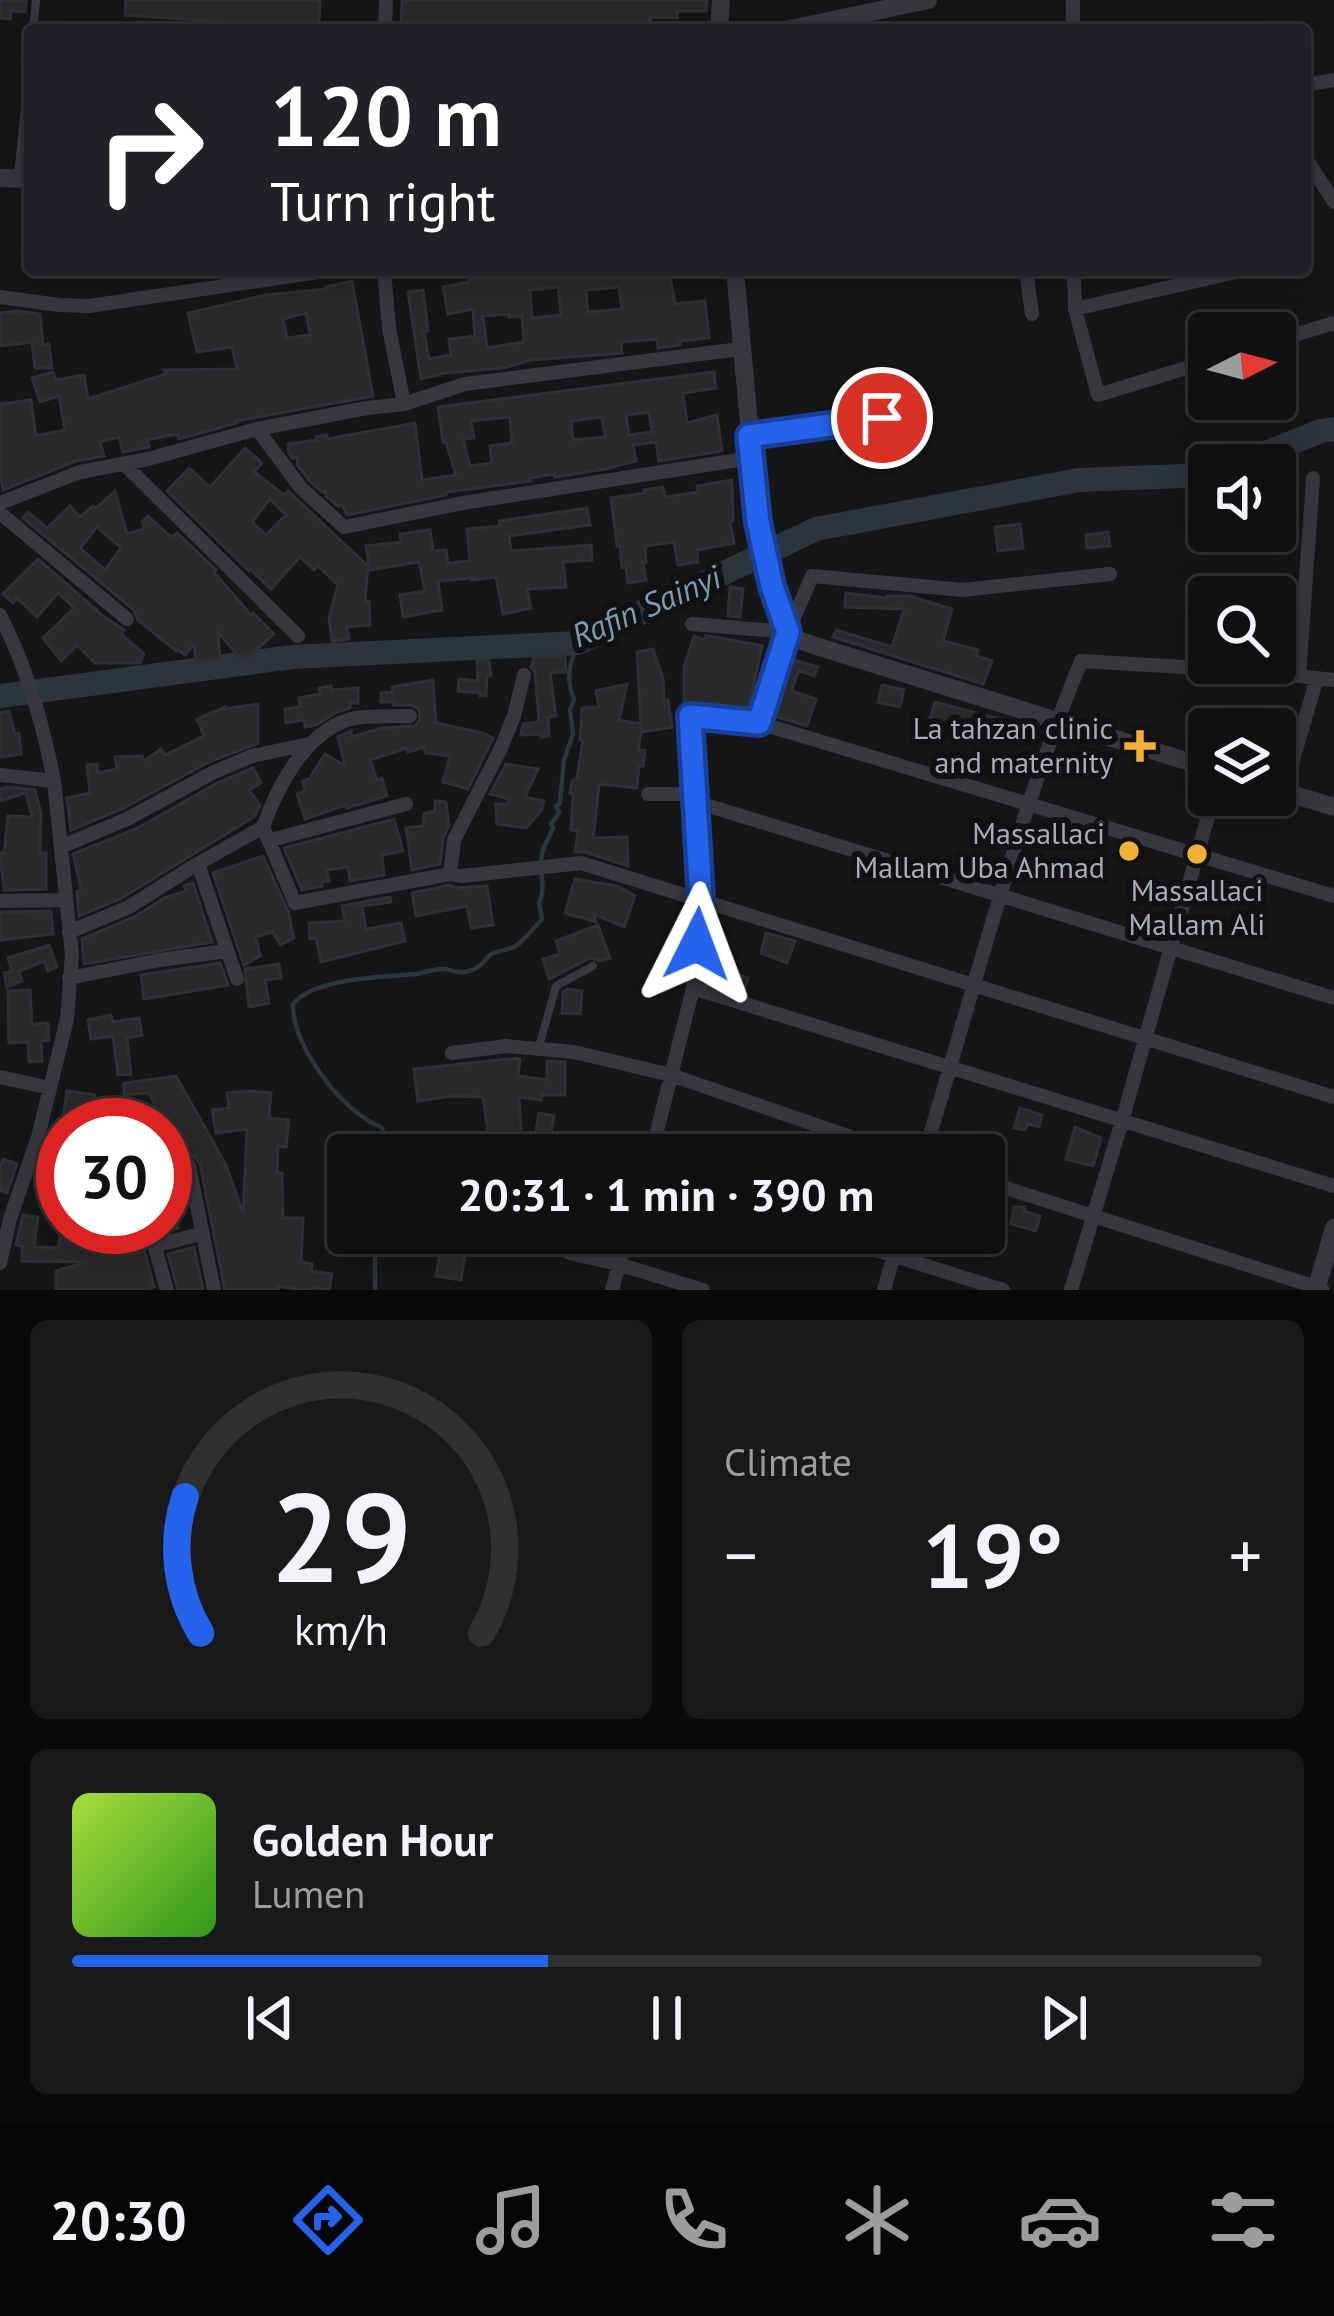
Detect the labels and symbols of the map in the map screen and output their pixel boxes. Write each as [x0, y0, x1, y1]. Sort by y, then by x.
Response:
north arrow [1188, 312, 1296, 420]
pin [831, 367, 933, 469]
water label: Rafin Sainyi [565, 554, 728, 656]
place label: La tahzan clinic and maternity [913, 708, 1113, 781]
marker: La tahzan clinic and maternity [1124, 730, 1156, 762]
place label: Massallaci Mallam Uba Ahmad [855, 813, 1105, 886]
marker: Massallaci Mallam Uba Ahmad [1116, 838, 1142, 864]
marker: Massallaci Mallam Ali [1184, 841, 1210, 867]
place label: Massallaci Mallam Ali [1129, 870, 1265, 943]
position arrow [634, 881, 760, 1007]
speed limit sign: 30 [36, 1098, 192, 1254]

